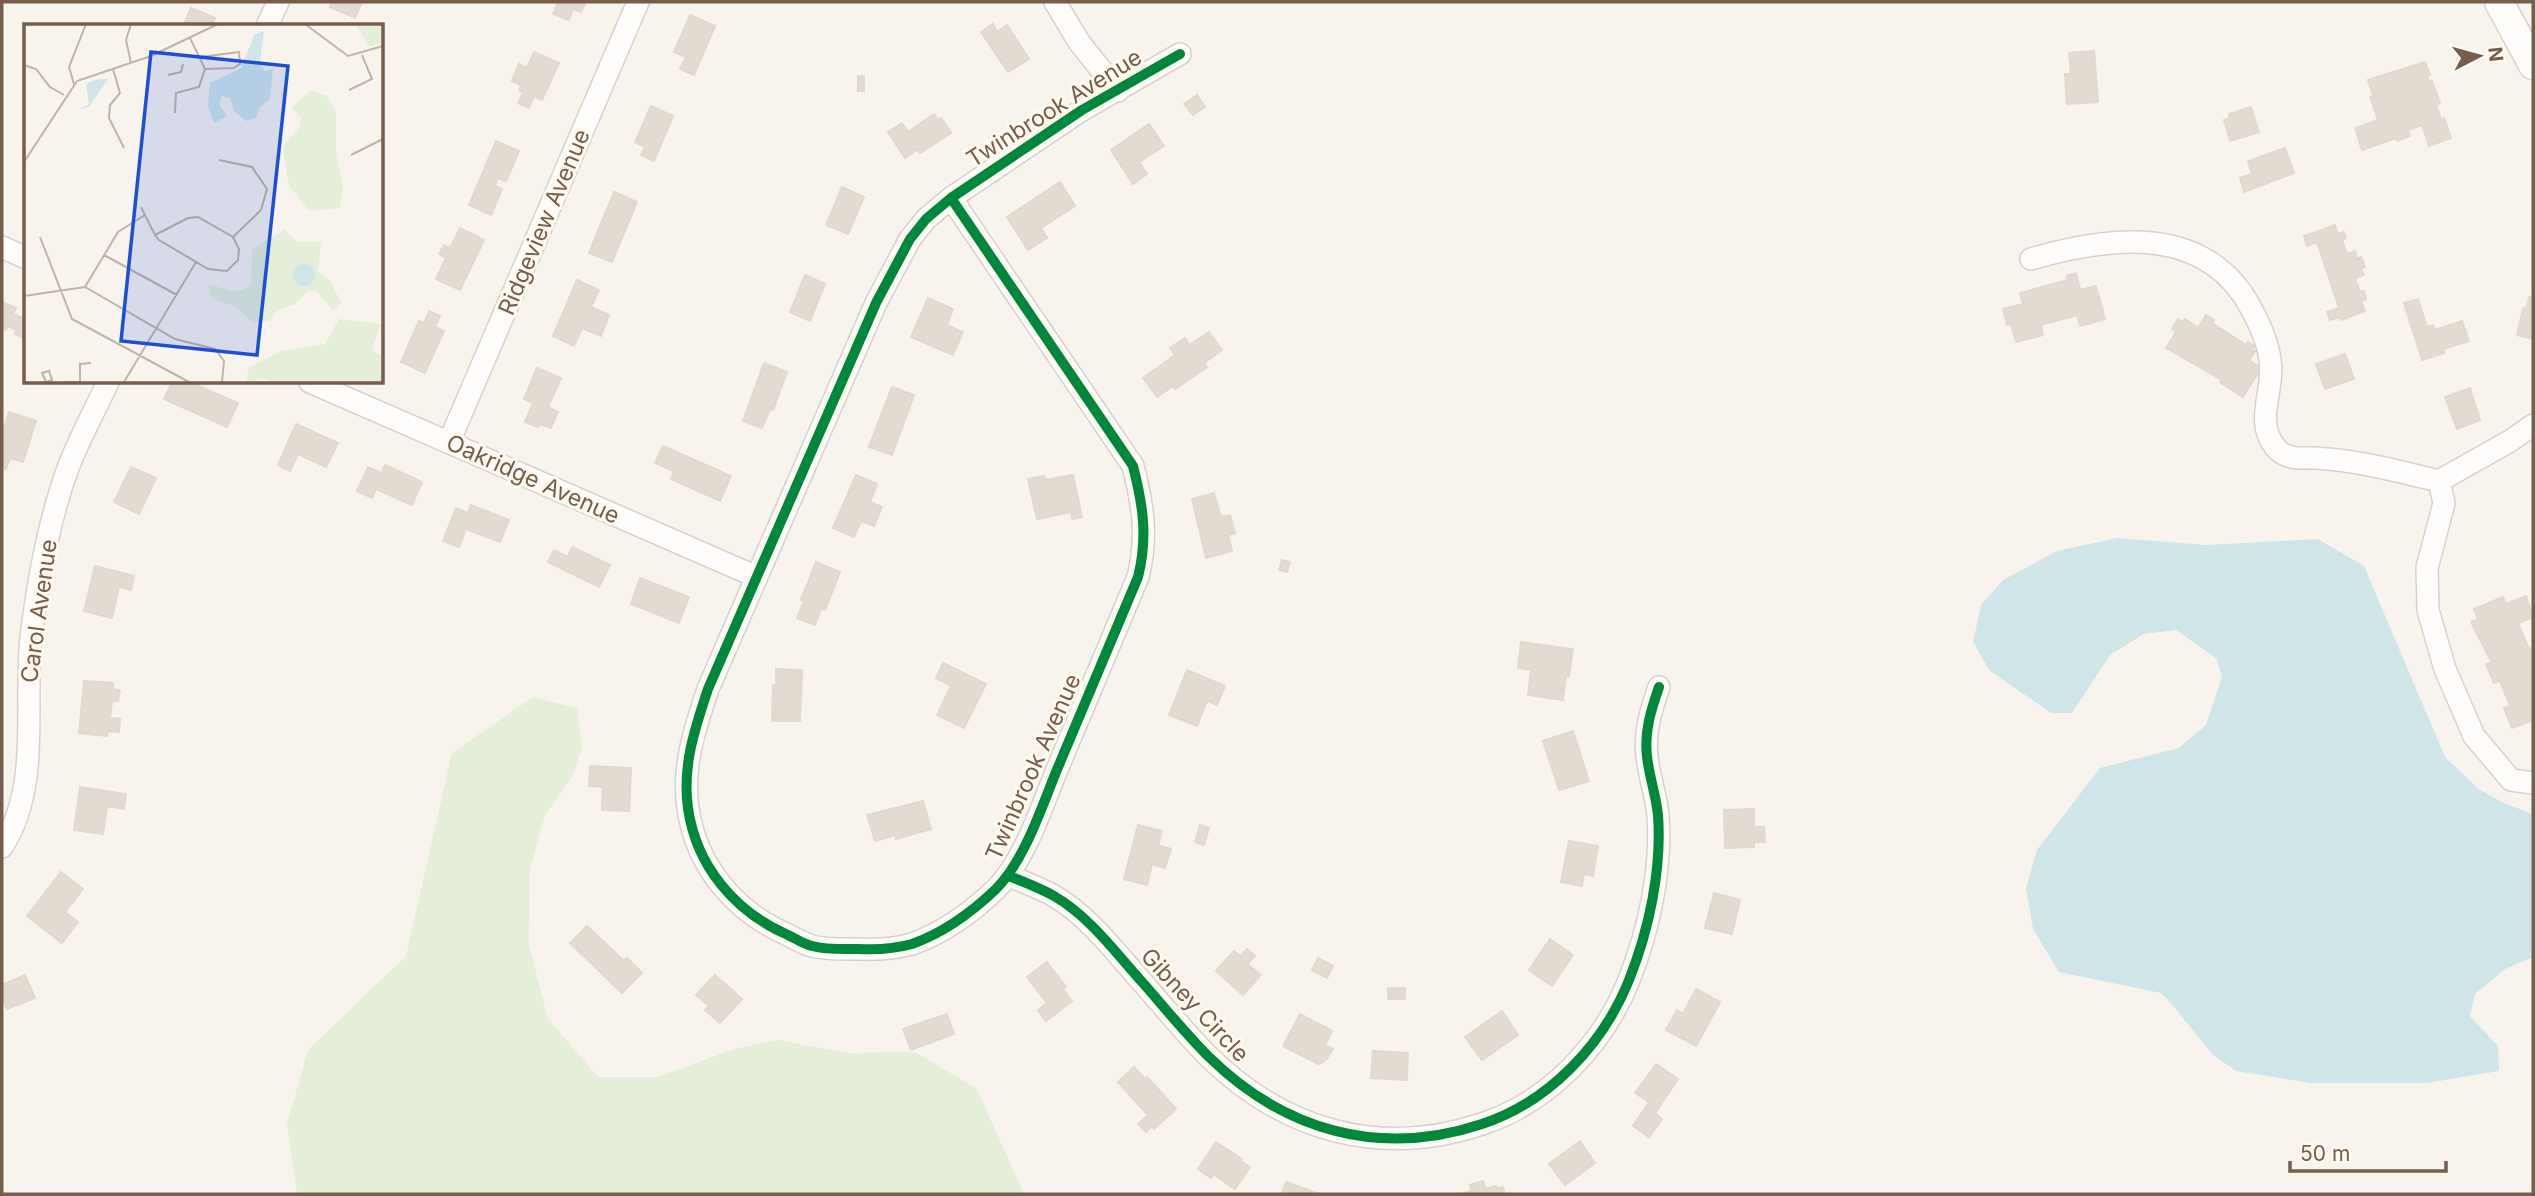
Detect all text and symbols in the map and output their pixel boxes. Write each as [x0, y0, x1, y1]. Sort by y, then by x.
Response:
north arrow [2444, 21, 2514, 91]
inset map [24, 24, 383, 383]
street label: Twinbrook Avenue [961, 43, 1147, 173]
text: N [2483, 46, 2508, 63]
street label: Ridgeview Avenue [492, 125, 596, 319]
street label: Oakridge Avenue [442, 428, 624, 530]
street label: Carol Avenue [15, 537, 63, 685]
street label: Twinbrook Avenue [979, 669, 1087, 865]
street label: Gibney Circle [1135, 942, 1255, 1068]
scale bar [2290, 1130, 2446, 1174]
text: 50 m [2300, 1141, 2350, 1166]

